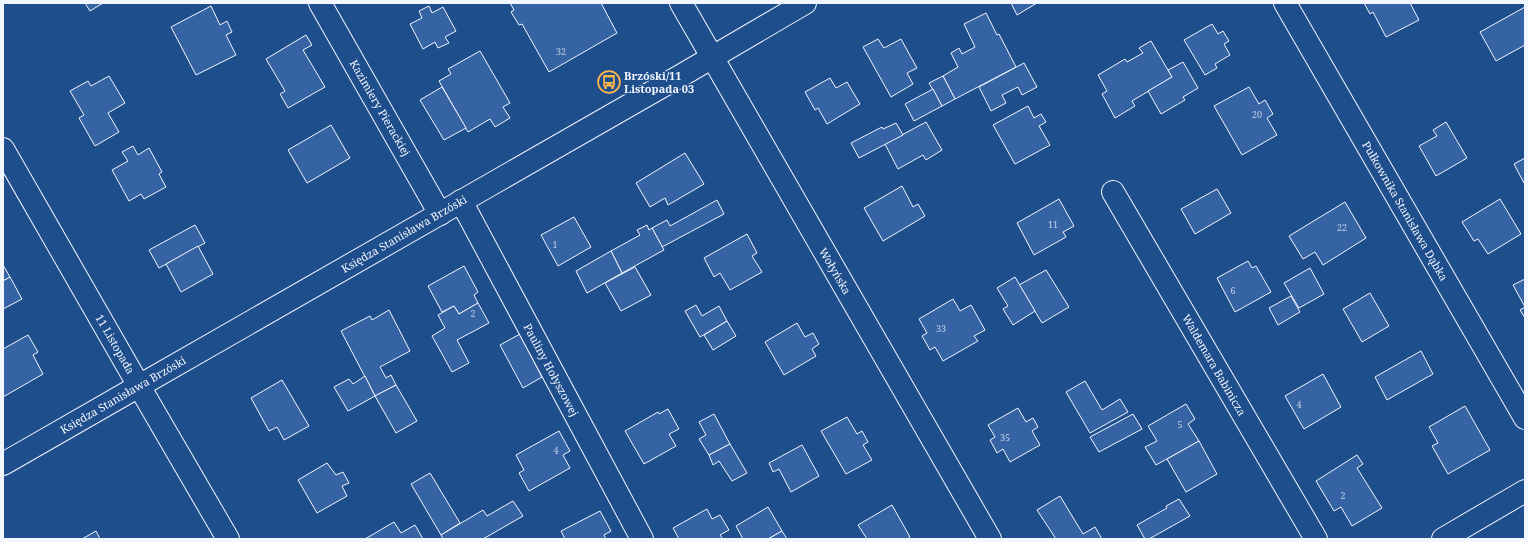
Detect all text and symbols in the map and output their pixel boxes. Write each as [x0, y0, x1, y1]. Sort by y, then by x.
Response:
house number: 32 [556, 45, 566, 58]
street label: Kazimiery Pierackiej [347, 57, 414, 159]
place label: Brzóski/11 Listopada 03 [624, 68, 694, 96]
bus stop icon: Brzóski/11 Listopada 03 [596, 69, 622, 95]
house number: 20 [1252, 108, 1262, 121]
street label: Pułkownika Stanisława Dąbka [1359, 138, 1452, 283]
street label: Księdza Stanisława Brzóski [338, 191, 470, 276]
house number: 11 [1048, 218, 1058, 231]
house number: 22 [1337, 221, 1347, 234]
house number: 1 [552, 238, 558, 251]
street label: Wołyńska [816, 245, 855, 297]
house number: 6 [1230, 284, 1236, 297]
house number: 2 [470, 307, 476, 320]
street label: 11 Listopada [92, 311, 139, 376]
street label: Waldemara Babinicza [1179, 311, 1250, 418]
street label: Pauliny Hołyszowej [521, 321, 582, 419]
house number: 33 [936, 322, 946, 335]
street label: Księdza Stanisława Brzóski [57, 352, 189, 437]
house number: 4 [1296, 398, 1302, 411]
house number: 5 [1177, 418, 1183, 431]
house number: 35 [1000, 431, 1010, 444]
house number: 4 [553, 444, 559, 457]
house number: 2 [1340, 489, 1346, 502]

